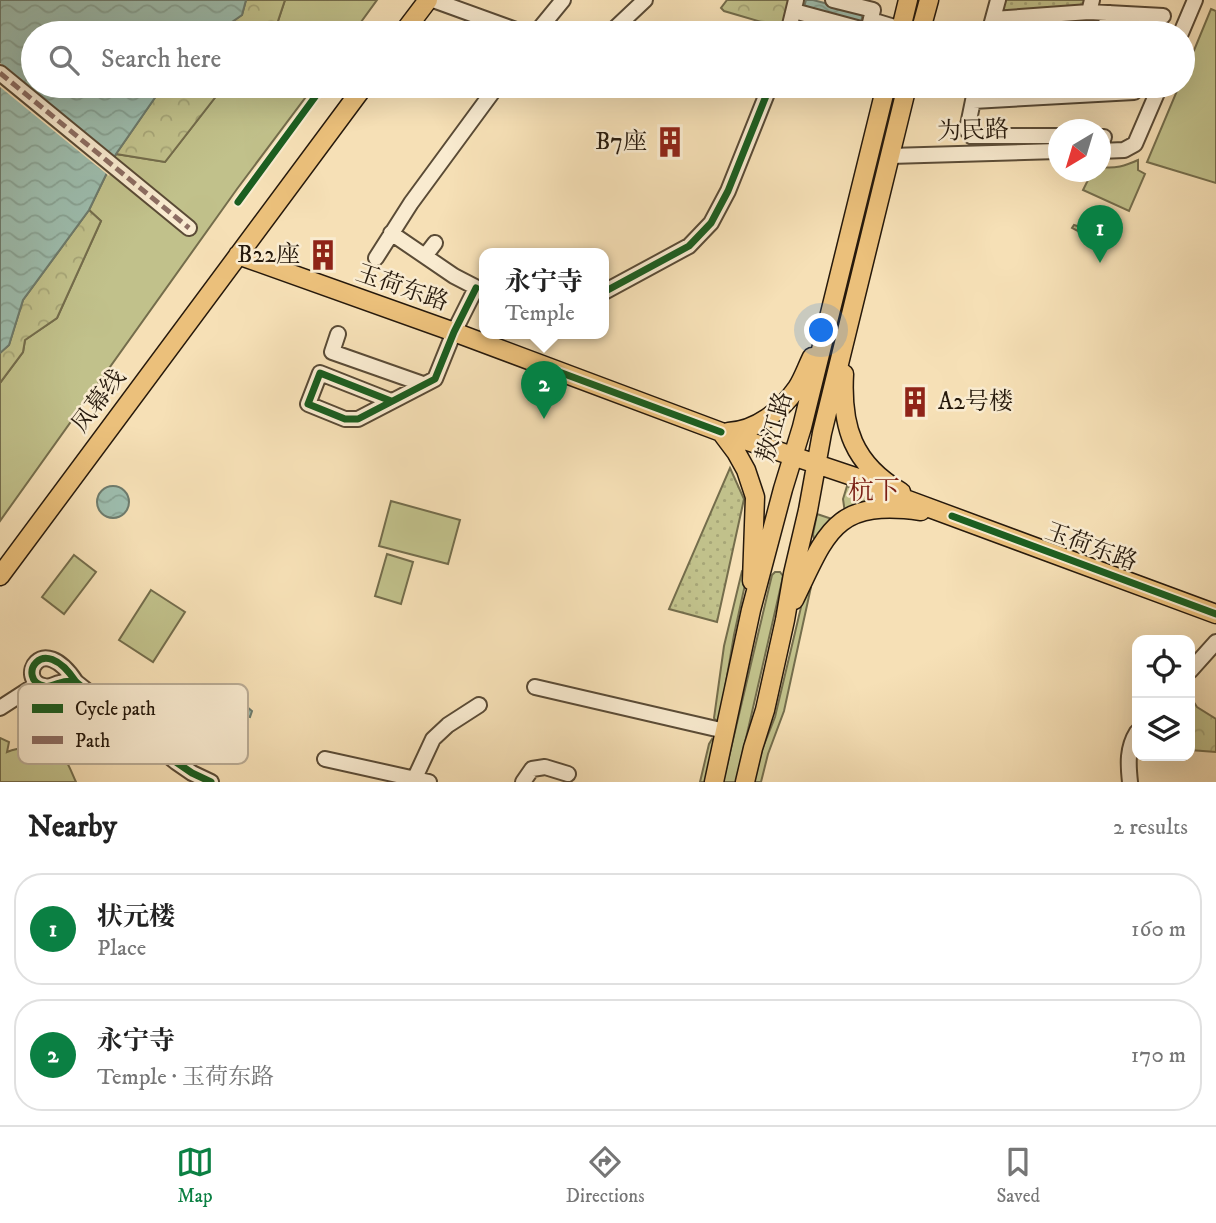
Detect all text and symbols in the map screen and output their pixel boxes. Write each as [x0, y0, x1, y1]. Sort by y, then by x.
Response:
search box [21, 21, 1195, 98]
icon: search [45, 41, 83, 79]
text: Search here [101, 43, 221, 76]
street label: 为民路 [936, 115, 1010, 147]
north arrow [1048, 119, 1111, 182]
building icon: B7座 [653, 125, 687, 159]
place label: B7座 [595, 127, 647, 157]
pin: 1 [1077, 205, 1123, 263]
building icon: B22座 [306, 238, 340, 272]
place label: B22座 [237, 240, 300, 270]
popup [479, 248, 609, 339]
street label: 玉荷东路 [352, 258, 452, 318]
text: 永宁寺 [505, 266, 583, 299]
text: Temple [505, 299, 575, 328]
your location [804, 313, 838, 347]
pin: 2 [521, 361, 567, 419]
street label: 凤幕线 [65, 363, 133, 439]
building icon: A2号楼 [898, 385, 932, 419]
place label: A2号楼 [938, 387, 1013, 417]
street label: 敖江路 [751, 388, 799, 466]
district label: 杭下 [848, 475, 900, 508]
street label: 玉荷东路 [1041, 516, 1141, 578]
map controls [1132, 635, 1195, 761]
button: locate [1132, 635, 1195, 698]
legend [18, 684, 248, 764]
text: Cycle path [75, 698, 156, 721]
button: layers [1132, 698, 1195, 761]
text: Path [75, 730, 110, 753]
text: Nearby [28, 809, 117, 846]
text: 2 results [1113, 813, 1188, 842]
text: 状元楼 [97, 901, 175, 934]
text: 1 [49, 915, 57, 944]
text: 160 m [1131, 915, 1186, 944]
text: Place [97, 934, 146, 963]
text: 永宁寺 [97, 1025, 175, 1058]
text: 2 [47, 1041, 59, 1070]
text: 170 m [1131, 1041, 1186, 1070]
text: Temple · 玉荷东路 [97, 1063, 274, 1092]
tab: Map [176, 1143, 214, 1208]
tab: Directions [566, 1143, 645, 1208]
tab: Saved [996, 1143, 1040, 1208]

